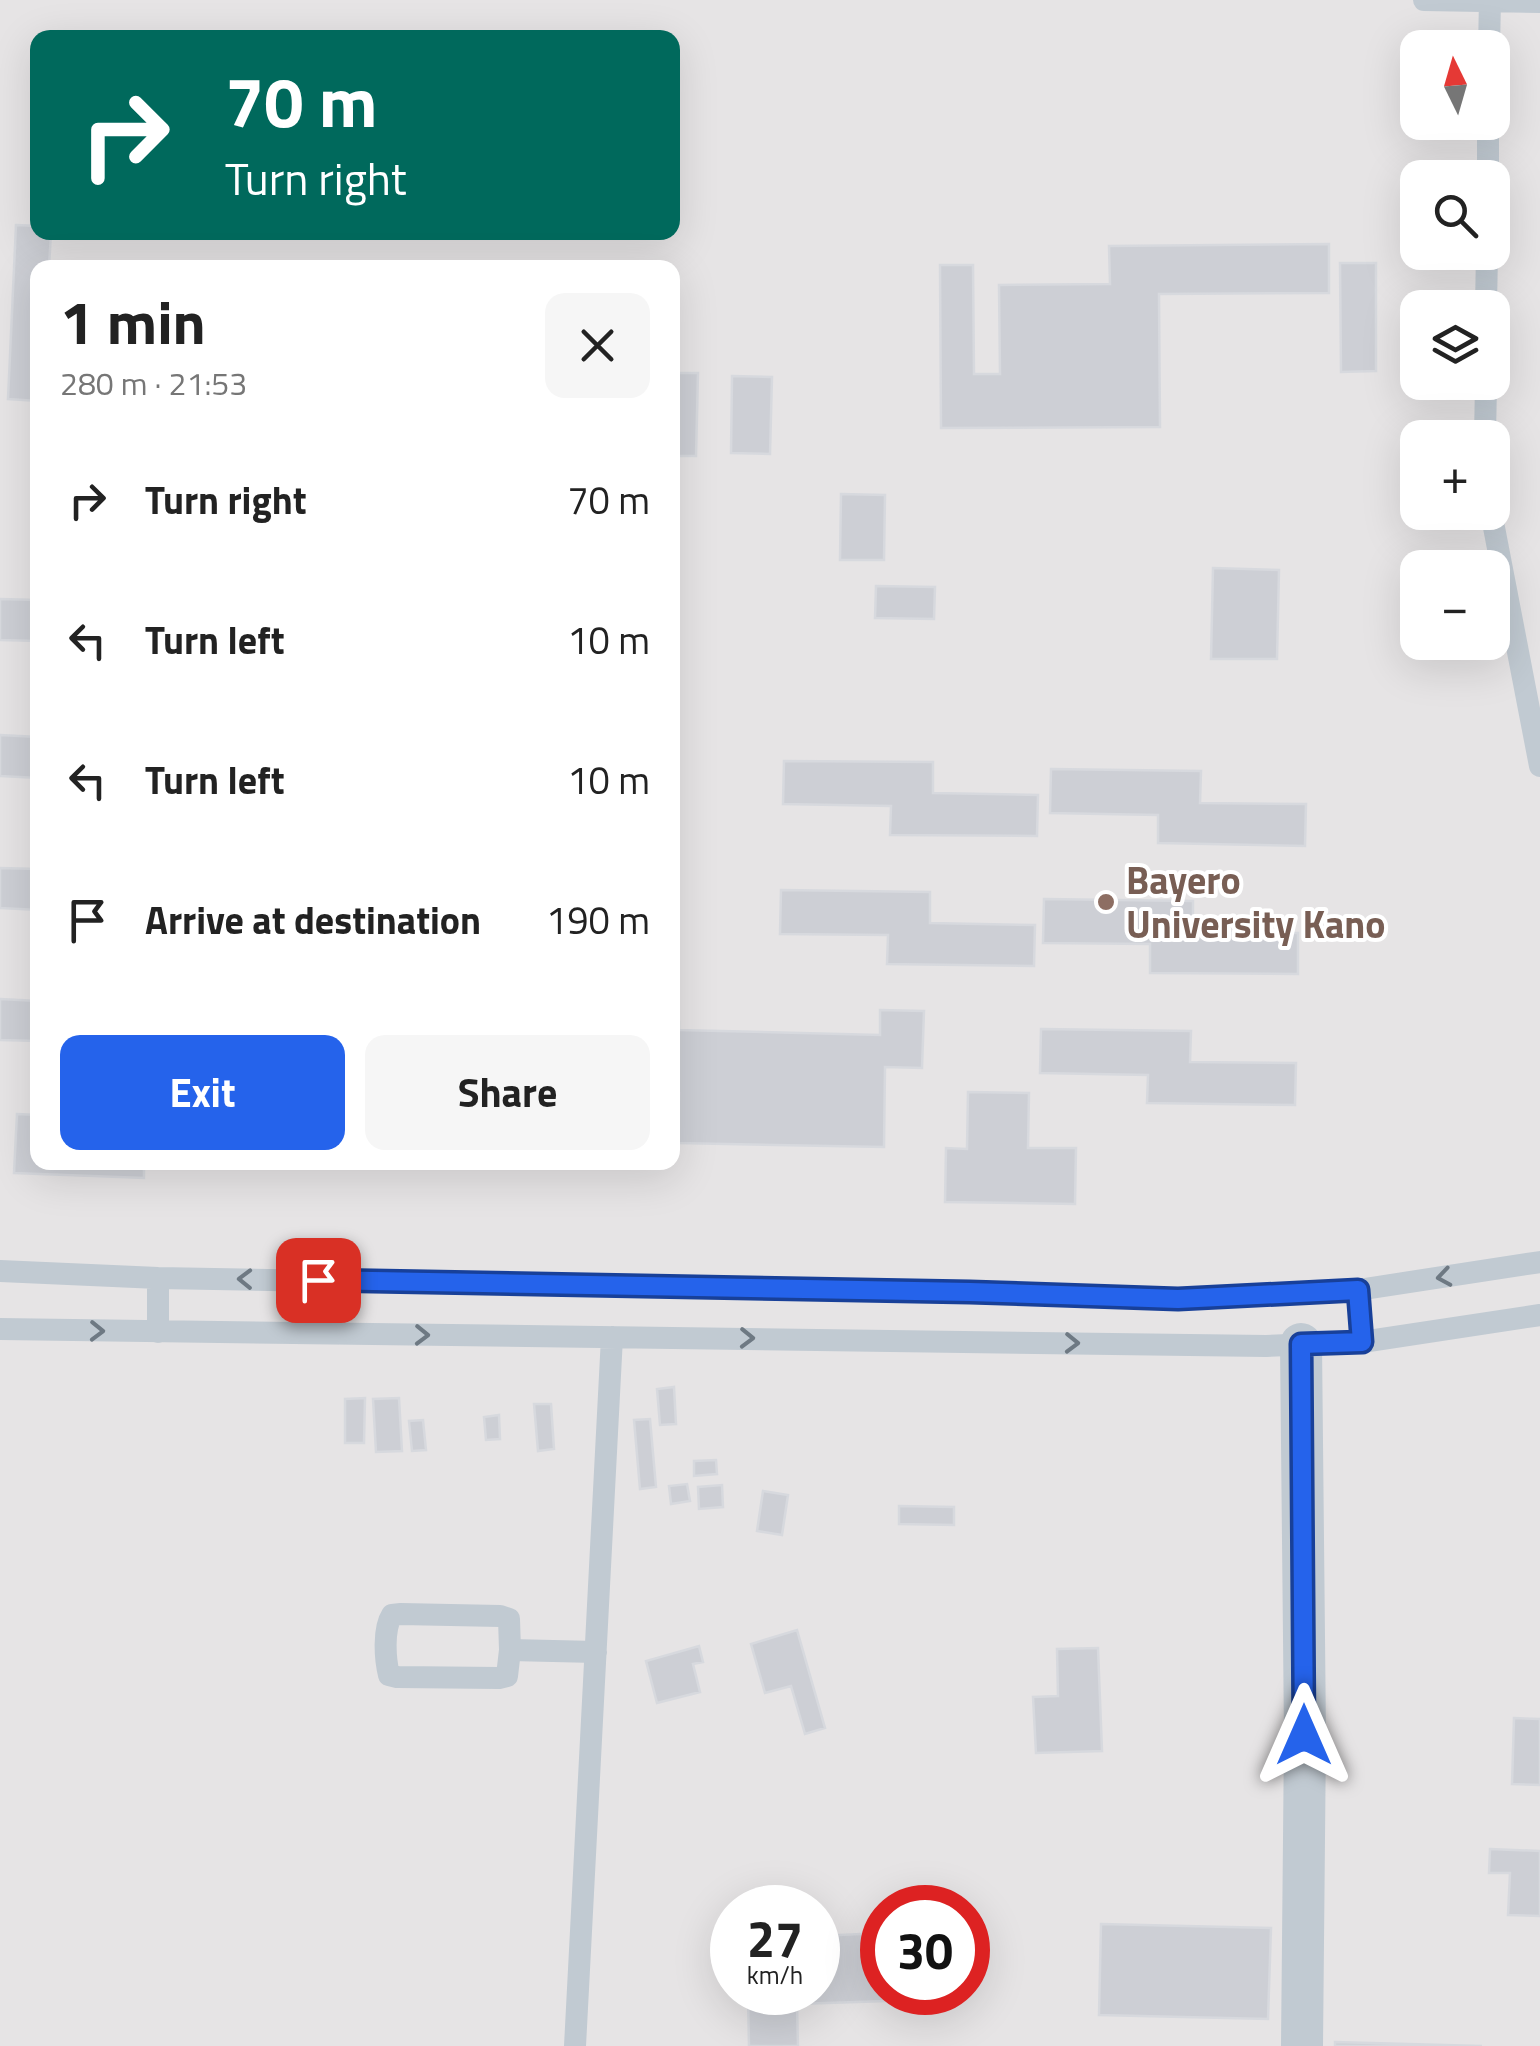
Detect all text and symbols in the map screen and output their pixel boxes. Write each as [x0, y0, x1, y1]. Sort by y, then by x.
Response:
north arrow [1400, 30, 1510, 140]
map controls [1400, 30, 1510, 660]
text: 70 m [225, 48, 378, 154]
icon: right [60, 70, 190, 200]
text: Turn right [225, 144, 407, 212]
button: search [1400, 160, 1510, 270]
text: 1 min [60, 276, 206, 367]
button: layers [1400, 290, 1510, 400]
button: close [545, 293, 650, 398]
text: 280 m · 21:53 [60, 359, 247, 407]
button: + [1400, 420, 1510, 530]
text: Turn right [145, 471, 307, 529]
text: 70 m [567, 471, 650, 529]
icon: right [60, 473, 115, 528]
button: − [1400, 550, 1510, 660]
text: Turn left [145, 611, 285, 669]
text: 10 m [567, 611, 650, 669]
icon: left [60, 613, 115, 668]
text: Turn left [145, 751, 285, 809]
text: 10 m [567, 751, 650, 809]
icon: left [60, 753, 115, 808]
place label: Bayero University Kano [1126, 851, 1386, 953]
text: Arrive at destination [145, 891, 481, 949]
text: 190 m [546, 891, 650, 949]
marker: Bayero University Kano [1095, 891, 1117, 913]
icon: arrive [60, 893, 115, 948]
button: Exit [60, 1035, 345, 1150]
button: Share [365, 1035, 650, 1150]
pin [276, 1238, 361, 1323]
icon: arrive [291, 1253, 346, 1308]
one-way arrow [1435, 1265, 1452, 1286]
one-way arrow [237, 1268, 252, 1290]
one-way arrow [90, 1320, 106, 1341]
one-way arrow [416, 1324, 431, 1346]
one-way arrow [740, 1327, 756, 1349]
one-way arrow [1065, 1333, 1081, 1354]
position arrow [1252, 1683, 1356, 1787]
speed limit sign: 30 [860, 1885, 990, 2015]
text: 27 [747, 1900, 803, 1976]
text: km/h [747, 1956, 803, 1994]

